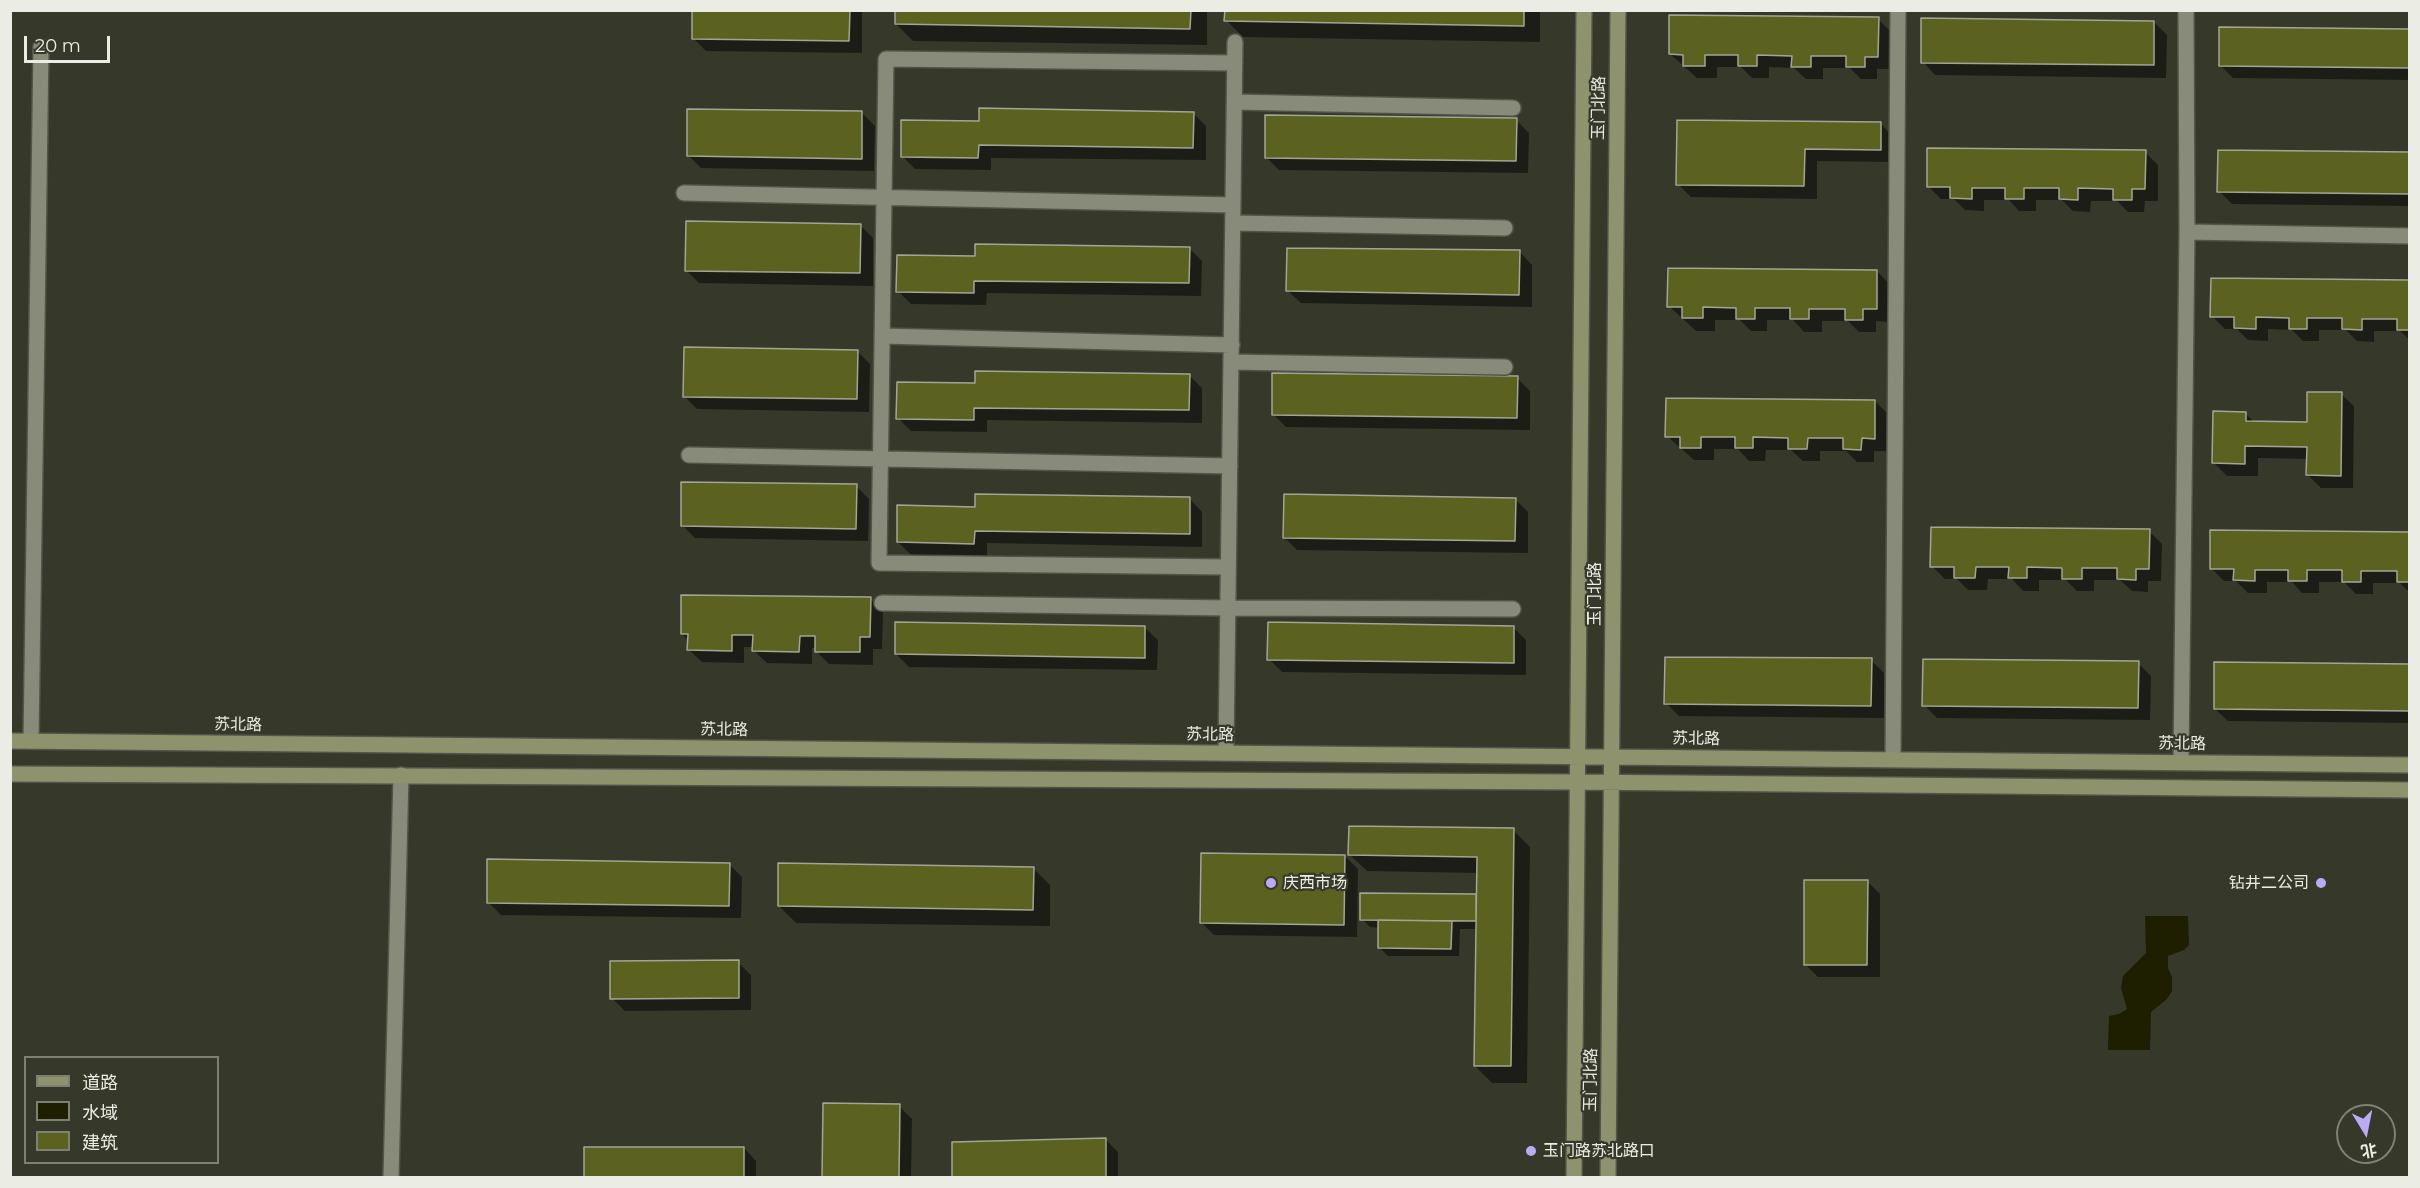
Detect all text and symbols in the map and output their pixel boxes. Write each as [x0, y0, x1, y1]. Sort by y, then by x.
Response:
scale bar [27, 24, 112, 62]
text: 20 m [35, 35, 81, 57]
street label: 玉门北路 [1589, 76, 1609, 140]
street label: 玉门北路 [1585, 562, 1605, 626]
street label: 苏北路 [214, 715, 262, 735]
street label: 苏北路 [700, 720, 748, 740]
street label: 苏北路 [1186, 725, 1234, 745]
street label: 苏北路 [1672, 729, 1720, 749]
street label: 苏北路 [2158, 734, 2206, 754]
place label: 庆西市场 [1283, 873, 1347, 893]
place label: 钻井二公司 [2229, 873, 2309, 893]
marker: 庆西市场 [1264, 876, 1278, 890]
marker: 钻井二公司 [2314, 876, 2328, 890]
street label: 玉门北路 [1581, 1048, 1601, 1112]
legend [24, 1056, 219, 1164]
text: 道路 [82, 1072, 118, 1094]
text: 水域 [82, 1102, 118, 1124]
north arrow [2336, 1104, 2396, 1164]
text: 建筑 [82, 1132, 118, 1154]
text: 北 [2359, 1140, 2378, 1161]
place label: 玉门路苏北路口 [1543, 1141, 1655, 1161]
marker: 玉门路苏北路口 [1524, 1144, 1538, 1158]

